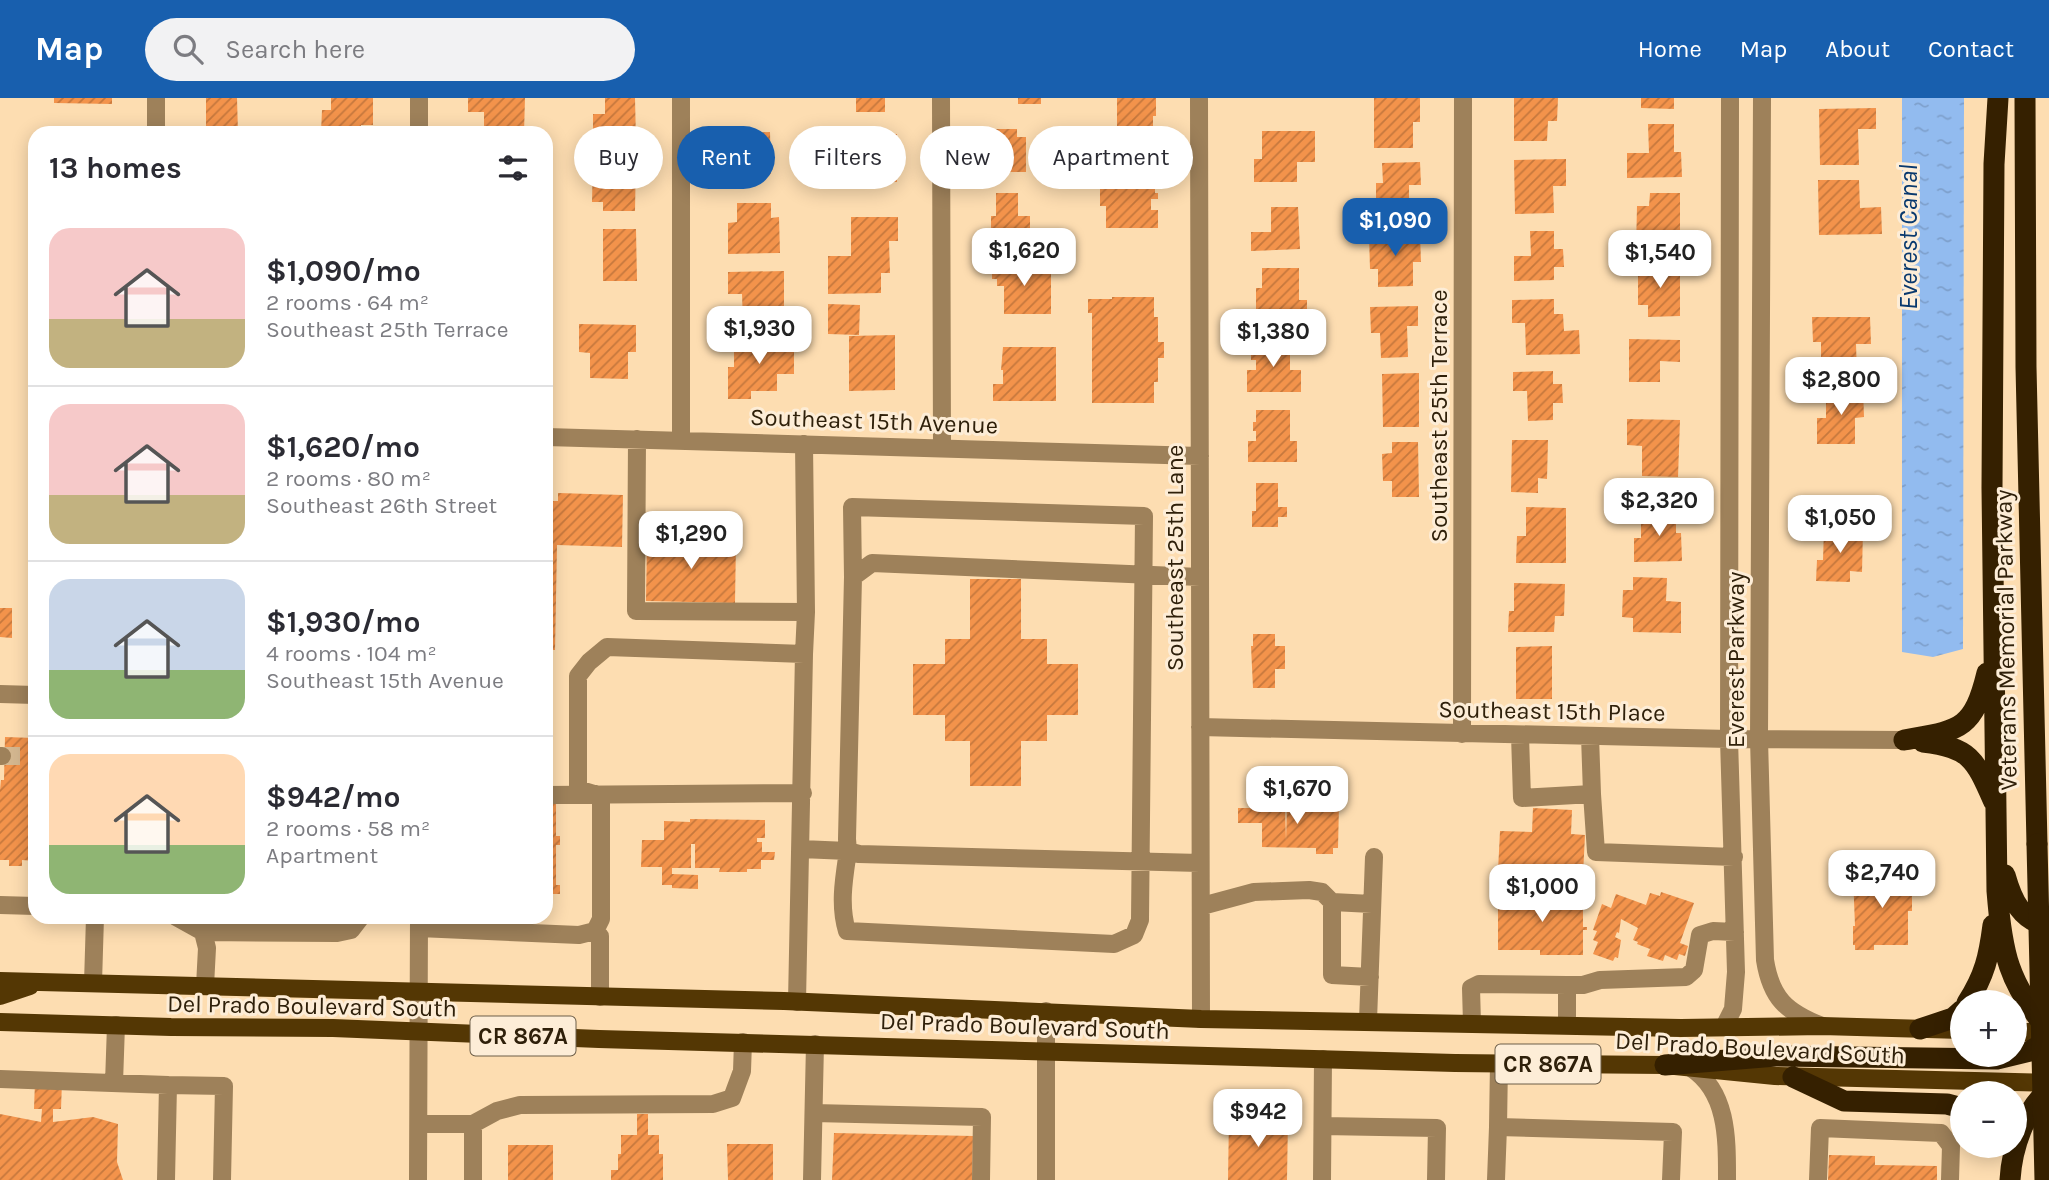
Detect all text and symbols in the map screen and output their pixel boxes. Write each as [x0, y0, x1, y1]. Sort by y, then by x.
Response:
search box [145, 18, 635, 81]
text: Map [35, 30, 103, 68]
icon: search [169, 30, 207, 68]
text: Search here [225, 34, 365, 65]
text: Home [1638, 35, 1702, 63]
text: Map [1740, 35, 1787, 63]
text: About [1825, 35, 1890, 63]
text: Contact [1928, 35, 2014, 63]
chip: Buy [574, 126, 663, 189]
chip: Rent [677, 126, 775, 189]
chip: Filters [789, 126, 906, 189]
chip: New [920, 126, 1014, 189]
chip: Apartment [1028, 126, 1193, 189]
icon: filters [494, 149, 532, 187]
text: 13 homes [49, 150, 182, 186]
water label: Everest Canal [1893, 164, 1924, 310]
pin: $1,090 [1338, 198, 1452, 258]
text: $1,090 [1359, 207, 1432, 234]
pin: $1,620 [967, 228, 1081, 288]
pin: $1,540 [1603, 230, 1717, 290]
text: $1,620 [988, 237, 1060, 264]
text: $1,540 [1624, 239, 1696, 266]
text: $1,090/mo [266, 253, 421, 289]
icon: home [105, 256, 189, 340]
text: 2 rooms · 64 m² [266, 289, 429, 316]
street label: Southeast 25th Terrace [1425, 289, 1453, 543]
pin: $1,930 [702, 306, 816, 366]
pin: $1,380 [1216, 310, 1330, 369]
text: $1,930 [723, 315, 795, 342]
text: Southeast 25th Terrace [266, 316, 508, 343]
text: $1,380 [1236, 318, 1310, 345]
pin: $2,800 [1784, 358, 1898, 417]
text: $2,800 [1801, 366, 1881, 393]
street label: Southeast 15th Avenue [749, 403, 999, 439]
text: $1,620/mo [266, 429, 420, 465]
icon: home [105, 432, 189, 516]
street label: Southeast 25th Lane [1161, 445, 1189, 671]
text: 2 rooms · 80 m² [266, 465, 431, 492]
pin: $2,320 [1602, 478, 1716, 538]
text: $2,320 [1620, 487, 1698, 514]
street label: Veterans Memorial Parkway [1989, 489, 2023, 791]
text: Southeast 26th Street [266, 492, 497, 519]
pin: $1,050 [1783, 496, 1897, 555]
text: $1,050 [1804, 504, 1876, 531]
pin: $1,290 [634, 512, 748, 571]
text: $1,290 [655, 520, 727, 547]
street label: Everest Parkway [1722, 572, 1750, 748]
text: $1,930/mo [266, 604, 421, 640]
icon: home [105, 607, 189, 691]
text: 4 rooms · 104 m² [266, 640, 437, 667]
text: Southeast 15th Avenue [266, 667, 504, 694]
street label: Southeast 15th Place [1438, 695, 1666, 727]
pin: $1,670 [1240, 766, 1354, 826]
text: $1,670 [1262, 775, 1332, 802]
text: $942/mo [266, 779, 401, 815]
icon: home [105, 782, 189, 866]
text: 2 rooms · 58 m² [266, 815, 430, 842]
text: Apartment [266, 842, 378, 869]
pin: $2,740 [1825, 850, 1939, 910]
text: $2,740 [1844, 859, 1920, 886]
pin: $1,000 [1485, 864, 1599, 924]
text: $1,000 [1505, 873, 1579, 900]
street label: Del Prado Boulevard South [167, 989, 457, 1023]
map controls [1950, 990, 2027, 1158]
button: + [1950, 990, 2027, 1067]
street label: Del Prado Boulevard South [880, 1007, 1170, 1045]
road number: CR 867A [470, 1016, 576, 1056]
street label: Del Prado Boulevard South [1614, 1026, 1906, 1070]
road number: CR 867A [1496, 1044, 1600, 1084]
button: − [1950, 1081, 2027, 1158]
pin: $942 [1217, 1090, 1299, 1149]
text: $942 [1229, 1098, 1287, 1125]

